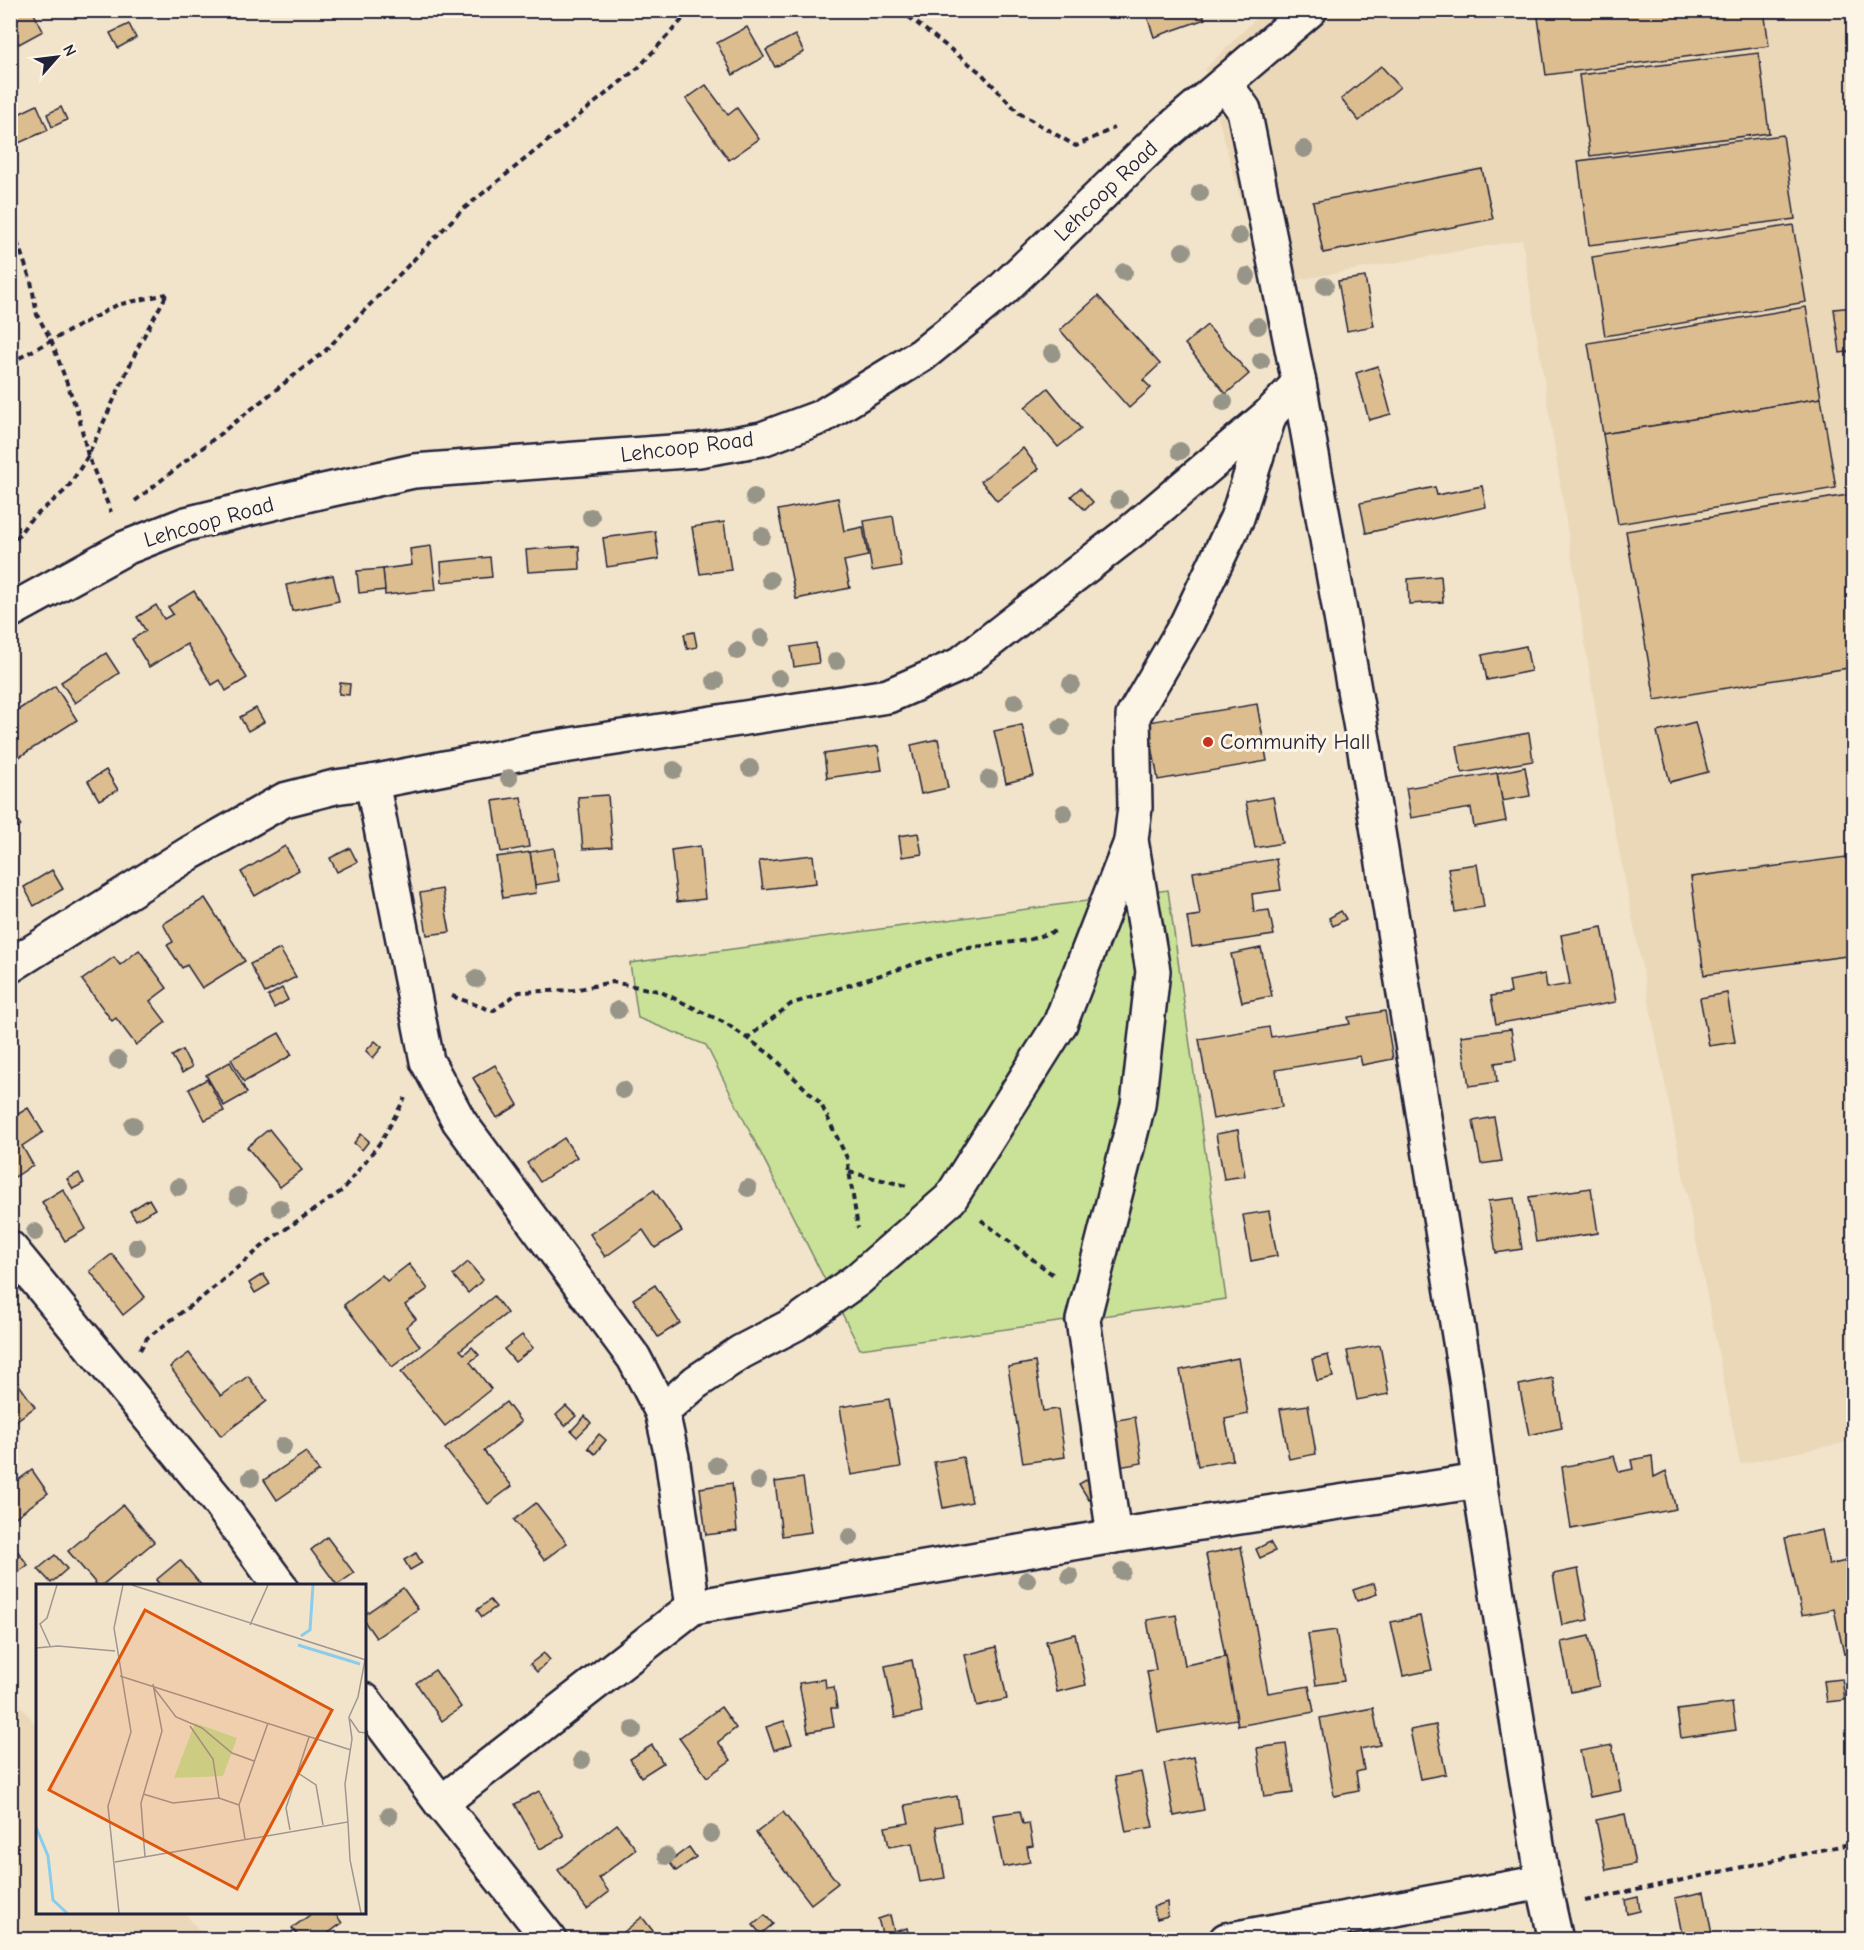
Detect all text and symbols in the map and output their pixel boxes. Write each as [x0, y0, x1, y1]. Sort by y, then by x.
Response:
north arrow [27, 27, 87, 87]
text: N [59, 42, 80, 59]
street label: Lehcoop Road [1049, 135, 1163, 247]
street label: Lehcoop Road [619, 426, 755, 468]
street label: Lehcoop Road [141, 491, 277, 553]
place label: Community Hall [1220, 729, 1370, 755]
marker: Community Hall [1201, 735, 1215, 749]
inset map [36, 1584, 366, 1914]

